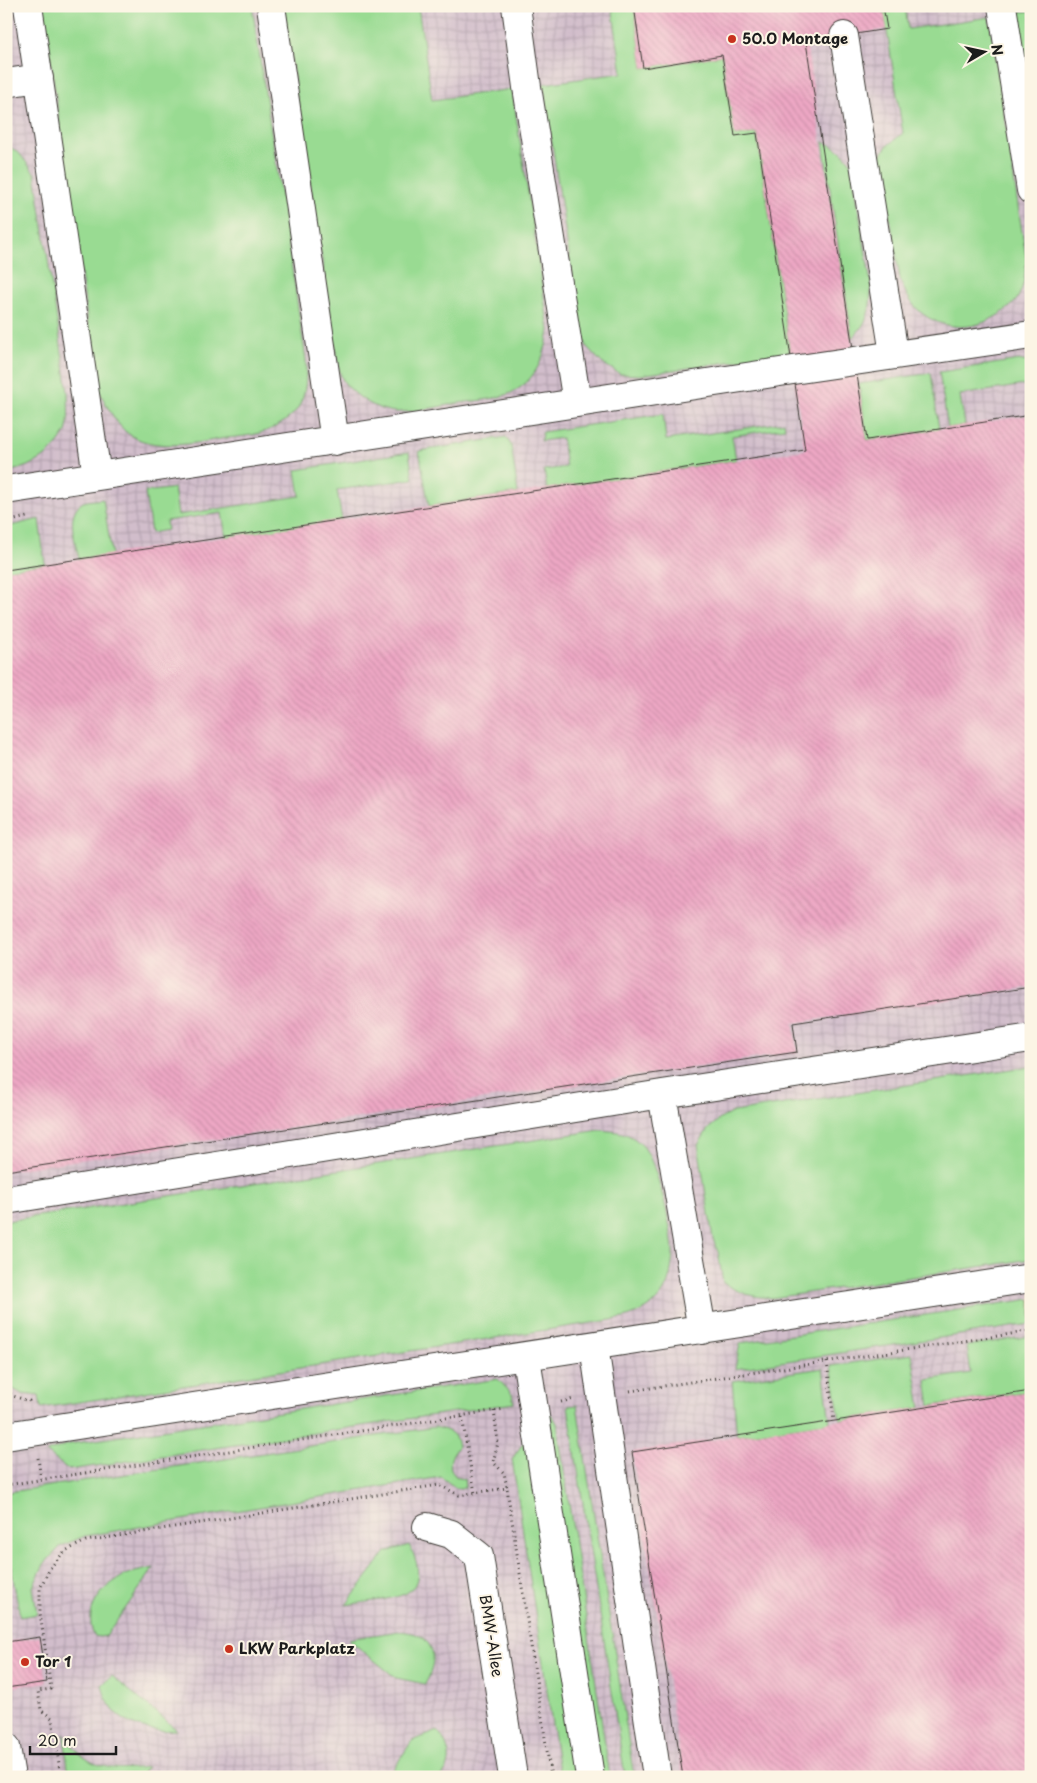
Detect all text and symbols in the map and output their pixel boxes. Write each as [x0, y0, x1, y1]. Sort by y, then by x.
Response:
place label: 50.0 Montage [742, 26, 848, 49]
north arrow [960, 28, 1010, 78]
marker: 50.0 Montage [726, 33, 738, 45]
text: N [986, 43, 1009, 57]
street label: BMW-Allee [475, 1593, 510, 1678]
place label: LKW Parkplatz [239, 1636, 355, 1659]
marker: LKW Parkplatz [223, 1643, 235, 1655]
place label: Tor 1 [35, 1649, 71, 1672]
marker: Tor 1 [19, 1656, 31, 1668]
scale bar [30, 1723, 116, 1755]
text: 20 m [38, 1728, 77, 1751]

